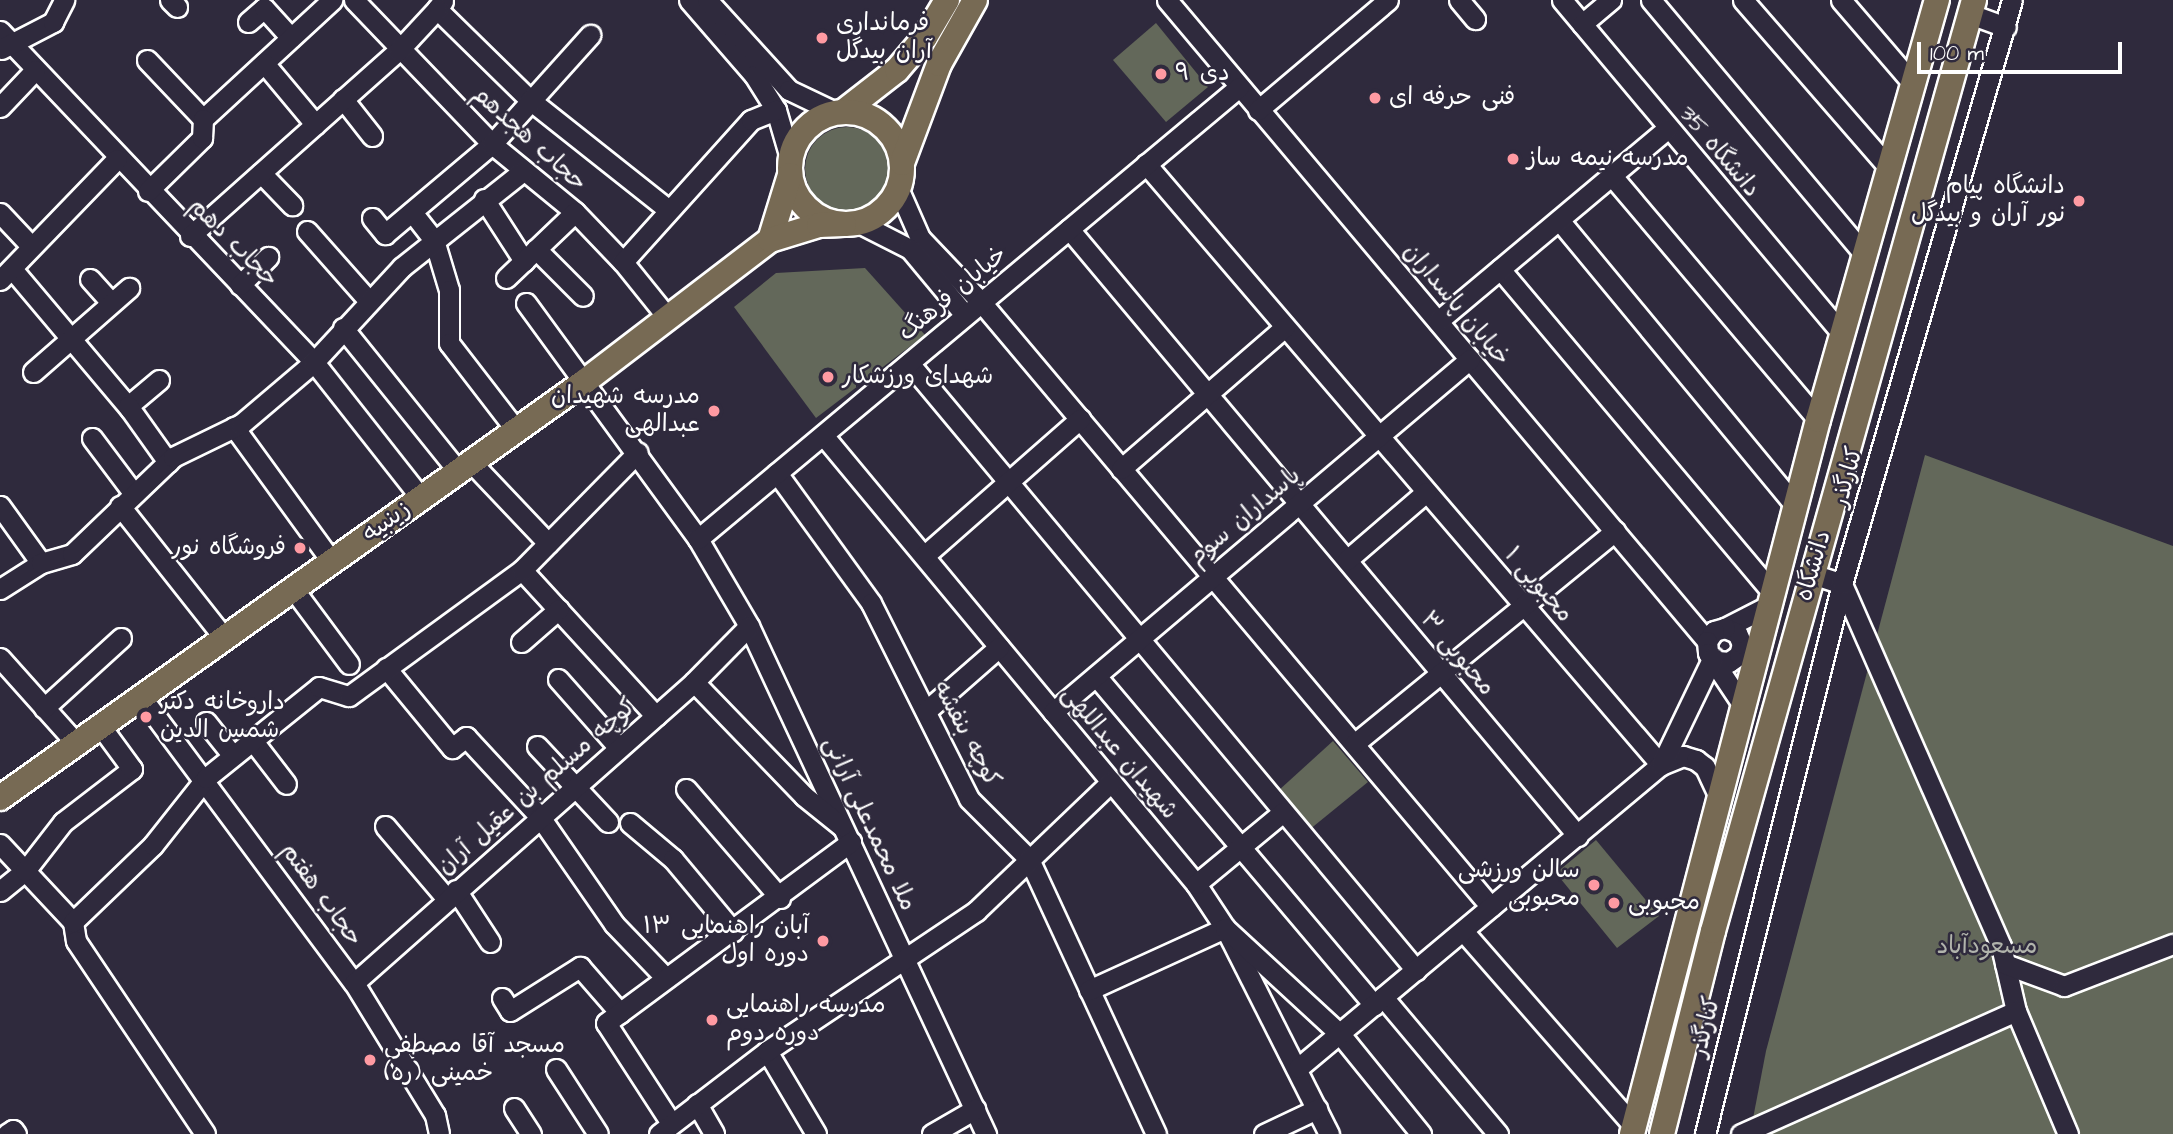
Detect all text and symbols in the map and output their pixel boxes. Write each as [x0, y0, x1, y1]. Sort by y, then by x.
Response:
place label: فرمانداری آران بیدگل [836, 10, 932, 66]
scale bar [1921, 28, 2126, 72]
marker: فرمانداری آران بیدگل [814, 30, 830, 46]
text: 100 m [1930, 39, 1984, 68]
place label: ۹ دی [1175, 60, 1230, 88]
marker: ۹ دی [1153, 66, 1169, 82]
street label: حجاب هجدهم [466, 80, 592, 198]
place label: فنی حرفه ای [1389, 84, 1515, 112]
marker: فنی حرفه ای [1367, 90, 1383, 106]
street label: دانشگاه 35 [1672, 100, 1766, 204]
place label: مدرسه نیمه ساز [1527, 145, 1689, 173]
marker: مدرسه نیمه ساز [1505, 151, 1521, 167]
place label: دانشگاه پیام نور آران و بیدگل [1911, 173, 2065, 229]
street label: حجاب دهم [182, 192, 284, 294]
marker: دانشگاه پیام نور آران و بیدگل [2071, 193, 2087, 209]
street label: خیابان پاسداران [1396, 238, 1516, 372]
street label: خیابان فرهنگ [893, 240, 1013, 348]
place label: شهدای ورزشکار [842, 363, 993, 391]
marker: شهدای ورزشکار [820, 369, 836, 385]
place label: مدرسه شهیدان عبدالهی [551, 383, 700, 439]
marker: مدرسه شهیدان عبدالهی [706, 403, 722, 419]
street label: کنارگذر [1826, 444, 1870, 510]
street label: پاسداران سوم [1183, 462, 1307, 572]
street label: زینبیه [357, 495, 417, 549]
street label: دانشگاه [1790, 528, 1838, 604]
place label: فروشگاه نور [172, 534, 286, 562]
marker: فروشگاه نور [292, 540, 308, 556]
street label: محبوبی ۱ [1497, 541, 1579, 629]
street label: محبوبی ۳ [1413, 606, 1501, 702]
street label: کوچه بنفشه [926, 676, 1006, 792]
street label: شهیدان عبداللهی [1055, 680, 1183, 826]
place label: داروخانه دکتر شمس الدین [160, 689, 285, 745]
street label: کوچه مسلم بن عقیل آران [432, 693, 642, 881]
marker: داروخانه دکتر شمس الدین [138, 709, 154, 725]
street label: ملا محمدعلی آرانی [816, 732, 922, 916]
street label: حجاب هفتم [274, 838, 368, 952]
place label: سالن ورزشی محبوبی [1458, 857, 1580, 913]
marker: سالن ورزشی محبوبی [1586, 877, 1602, 893]
place label: محبوبی [1628, 889, 1700, 917]
marker: محبوبی [1606, 895, 1622, 911]
place label: ۱۳ آبان راهنمایی دوره اول [643, 913, 809, 969]
marker: ۱۳ آبان راهنمایی دوره اول [815, 933, 831, 949]
park label: مسعودآباد [1937, 933, 2037, 961]
place label: مدرسه راهنمایی دوره دوم [726, 992, 886, 1048]
street label: کنارگذر [1685, 994, 1727, 1060]
marker: مدرسه راهنمایی دوره دوم [704, 1012, 720, 1028]
place label: مسجد آقا مصطفی خمینی (ره) [384, 1032, 565, 1088]
marker: مسجد آقا مصطفی خمینی (ره) [362, 1052, 378, 1068]

